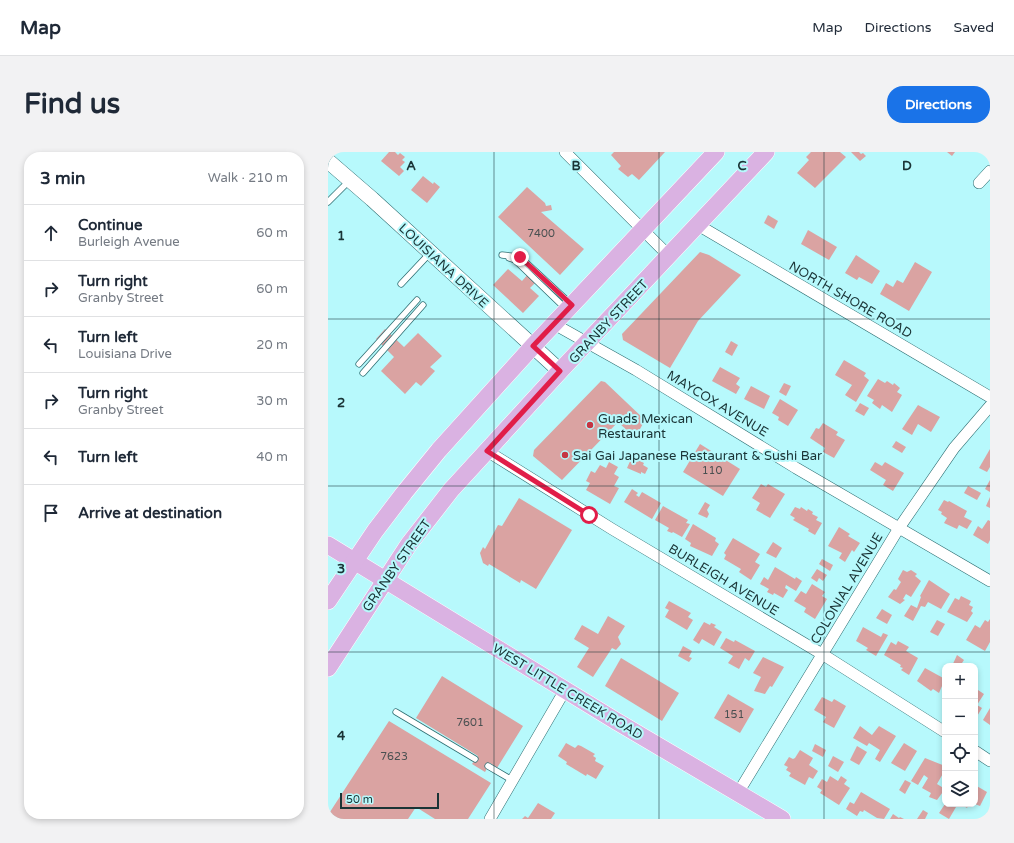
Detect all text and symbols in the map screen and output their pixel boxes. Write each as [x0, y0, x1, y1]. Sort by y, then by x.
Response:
text: Map [20, 17, 61, 39]
text: Map [812, 19, 843, 36]
text: Directions [865, 19, 932, 36]
text: Saved [954, 19, 994, 36]
button: Directions [887, 86, 990, 123]
text: Find us [24, 87, 120, 121]
text: A [406, 158, 416, 174]
text: B [571, 158, 581, 174]
text: C [737, 158, 747, 174]
text: D [902, 158, 912, 174]
text: 3 min [40, 168, 85, 189]
text: Walk · 210 m [208, 170, 288, 186]
text: Continue [78, 216, 142, 234]
street label: LOUISIANA DRIVE [395, 220, 491, 311]
icon: ahead [40, 222, 62, 244]
text: 60 m [256, 225, 288, 241]
house number: 7400 [527, 227, 555, 240]
text: 1 [337, 228, 345, 244]
text: Burleigh Avenue [78, 234, 180, 250]
route end [511, 248, 529, 266]
street label: NORTH SHORE ROAD [786, 258, 915, 342]
text: Turn right [78, 272, 148, 290]
street label: GRANBY STREET [566, 276, 652, 367]
icon: right [40, 278, 62, 300]
text: 60 m [256, 281, 288, 297]
text: Granby Street [78, 290, 164, 306]
text: Turn left [78, 328, 138, 346]
icon: left [40, 334, 62, 356]
text: 20 m [256, 337, 288, 353]
text: Louisiana Drive [78, 346, 172, 362]
street label: MAYCOX AVENUE [664, 367, 771, 440]
text: Turn right [78, 384, 148, 402]
icon: right [40, 390, 62, 412]
text: 30 m [256, 393, 288, 409]
text: 2 [337, 395, 345, 411]
text: Granby Street [78, 402, 164, 418]
place label: Guads Mexican Restaurant [598, 411, 693, 442]
marker: Guads Mexican Restaurant [585, 420, 595, 430]
icon: left [40, 446, 62, 468]
text: Turn left [78, 448, 138, 466]
place label: Sai Gai Japanese Restaurant & Sushi Bar [573, 448, 822, 464]
text: 40 m [256, 449, 288, 465]
marker: Sai Gai Japanese Restaurant & Sushi Bar [560, 450, 570, 460]
house number: 110 [702, 464, 722, 477]
icon: arrive [40, 502, 62, 524]
text: Arrive at destination [78, 504, 222, 522]
route start [580, 506, 598, 524]
street label: GRANBY STREET [359, 516, 435, 615]
street label: COLONIAL AVENUE [807, 530, 886, 647]
street label: BURLEIGH AVENUE [666, 541, 781, 619]
text: 3 [337, 561, 345, 577]
street label: WEST LITTLE CREEK ROAD [489, 641, 646, 743]
map controls [942, 663, 978, 807]
button: + [942, 663, 978, 699]
button: − [942, 699, 978, 735]
house number: 151 [724, 708, 744, 721]
house number: 7601 [456, 716, 484, 729]
text: 4 [337, 728, 346, 744]
button: locate [942, 735, 978, 771]
house number: 7623 [380, 750, 408, 763]
button: layers [942, 771, 978, 807]
scale bar [340, 791, 439, 810]
text: 50 m [346, 793, 373, 806]

